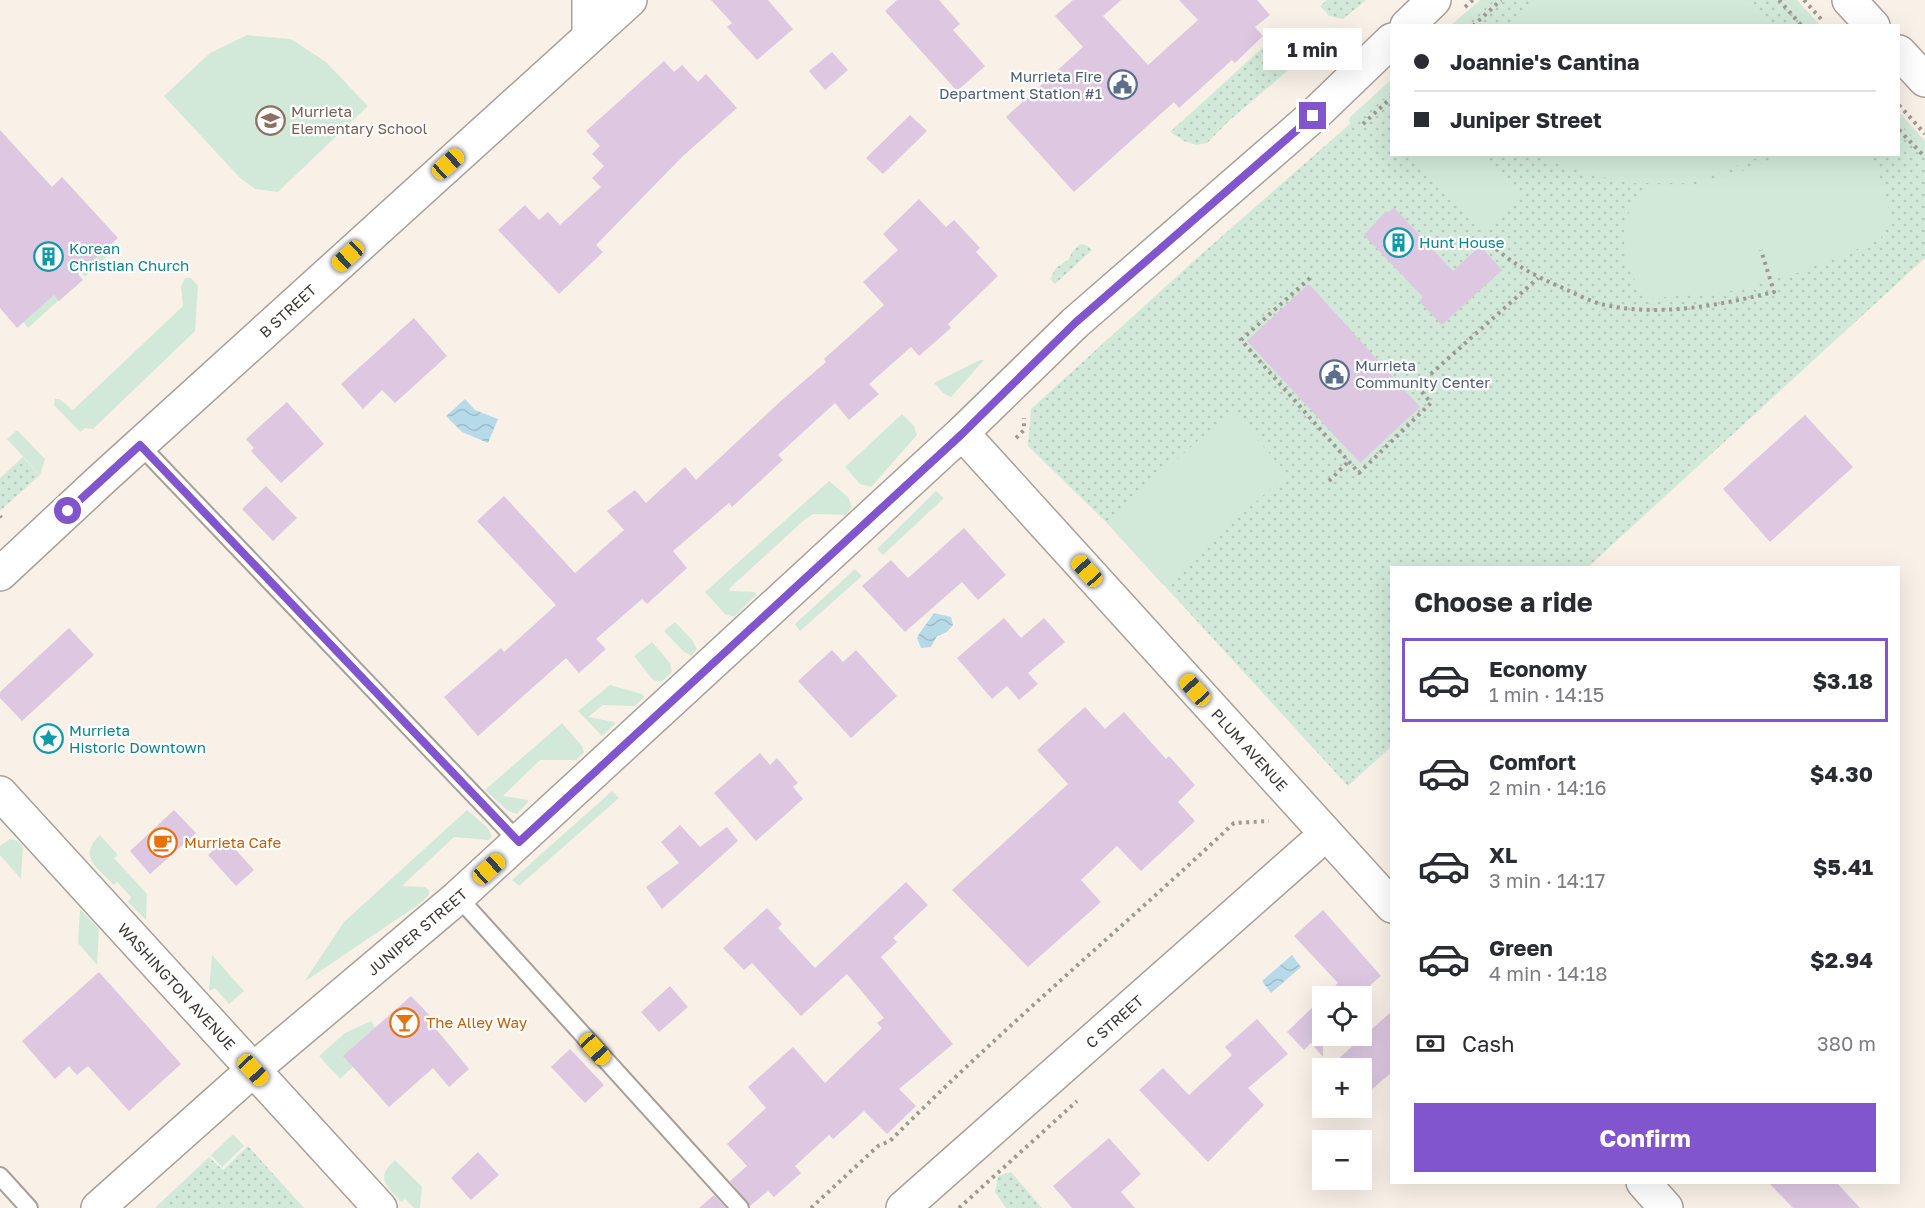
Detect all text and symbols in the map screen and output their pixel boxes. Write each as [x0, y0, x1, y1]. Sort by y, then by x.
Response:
callout: 1 min [1264, 29, 1362, 71]
text: 1 min [1287, 37, 1338, 61]
text: Joannie's Cantina [1450, 48, 1640, 75]
place label: Murrieta Fire Department Station #1 [939, 67, 1102, 102]
public building icon: Murrieta Fire Department Station #1 [1107, 69, 1139, 101]
place label: Murrieta Elementary School [291, 102, 427, 137]
route end [1299, 102, 1326, 129]
school or university icon: Murrieta Elementary School [254, 104, 286, 136]
text: Juniper Street [1450, 106, 1602, 133]
car [429, 145, 467, 183]
building icon: Hunt House [1382, 226, 1414, 258]
place label: Hunt House [1419, 233, 1505, 251]
car [329, 237, 367, 275]
place label: Korean Christian Church [69, 239, 189, 274]
building icon: Korean Christian Church [32, 241, 64, 273]
street label: B STREET [255, 280, 320, 341]
place label: Murrieta Community Center [1355, 356, 1490, 391]
public building icon: Murrieta Community Center [1318, 358, 1350, 390]
route start [54, 497, 81, 524]
car [1068, 552, 1106, 590]
text: Choose a ride [1414, 586, 1593, 618]
icon: car [1417, 653, 1471, 707]
text: Economy [1489, 655, 1587, 682]
text: $3.18 [1812, 667, 1873, 694]
car [1176, 671, 1214, 709]
text: 1 min · 14:15 [1489, 682, 1604, 706]
street label: PLUM AVENUE [1208, 705, 1292, 795]
place label: Murrieta Historic Downtown [69, 721, 206, 756]
place icon: Murrieta Historic Downtown [32, 723, 64, 755]
icon: car [1417, 746, 1471, 800]
text: Comfort [1489, 748, 1576, 775]
text: $4.30 [1810, 760, 1873, 787]
text: 2 min · 14:16 [1489, 775, 1607, 799]
cafe icon: Murrieta Cafe [147, 826, 179, 858]
place label: Murrieta Cafe [184, 833, 282, 851]
icon: car [1417, 839, 1471, 893]
text: XL [1489, 841, 1517, 868]
car [470, 850, 508, 888]
text: $5.41 [1813, 853, 1873, 880]
text: 3 min · 14:17 [1489, 868, 1605, 892]
street label: JUNIPER STREET [363, 884, 471, 979]
street label: WASHINGTON AVENUE [114, 919, 239, 1053]
icon: car [1417, 932, 1471, 986]
text: Green [1489, 934, 1553, 961]
text: $2.94 [1810, 946, 1873, 973]
text: 4 min · 14:18 [1489, 961, 1607, 985]
map controls [1312, 986, 1372, 1190]
button: locate [1312, 986, 1372, 1046]
street label: C STREET [1082, 991, 1147, 1051]
bar icon: The Alley Way [389, 1006, 421, 1038]
place label: The Alley Way [426, 1013, 528, 1031]
icon: cash [1414, 1027, 1447, 1060]
car [576, 1030, 614, 1068]
text: Cash [1462, 1030, 1515, 1057]
text: 380 m [1817, 1031, 1876, 1055]
car [234, 1051, 272, 1089]
button: + [1312, 1058, 1372, 1118]
button: Confirm [1414, 1103, 1876, 1172]
button: − [1312, 1130, 1372, 1190]

